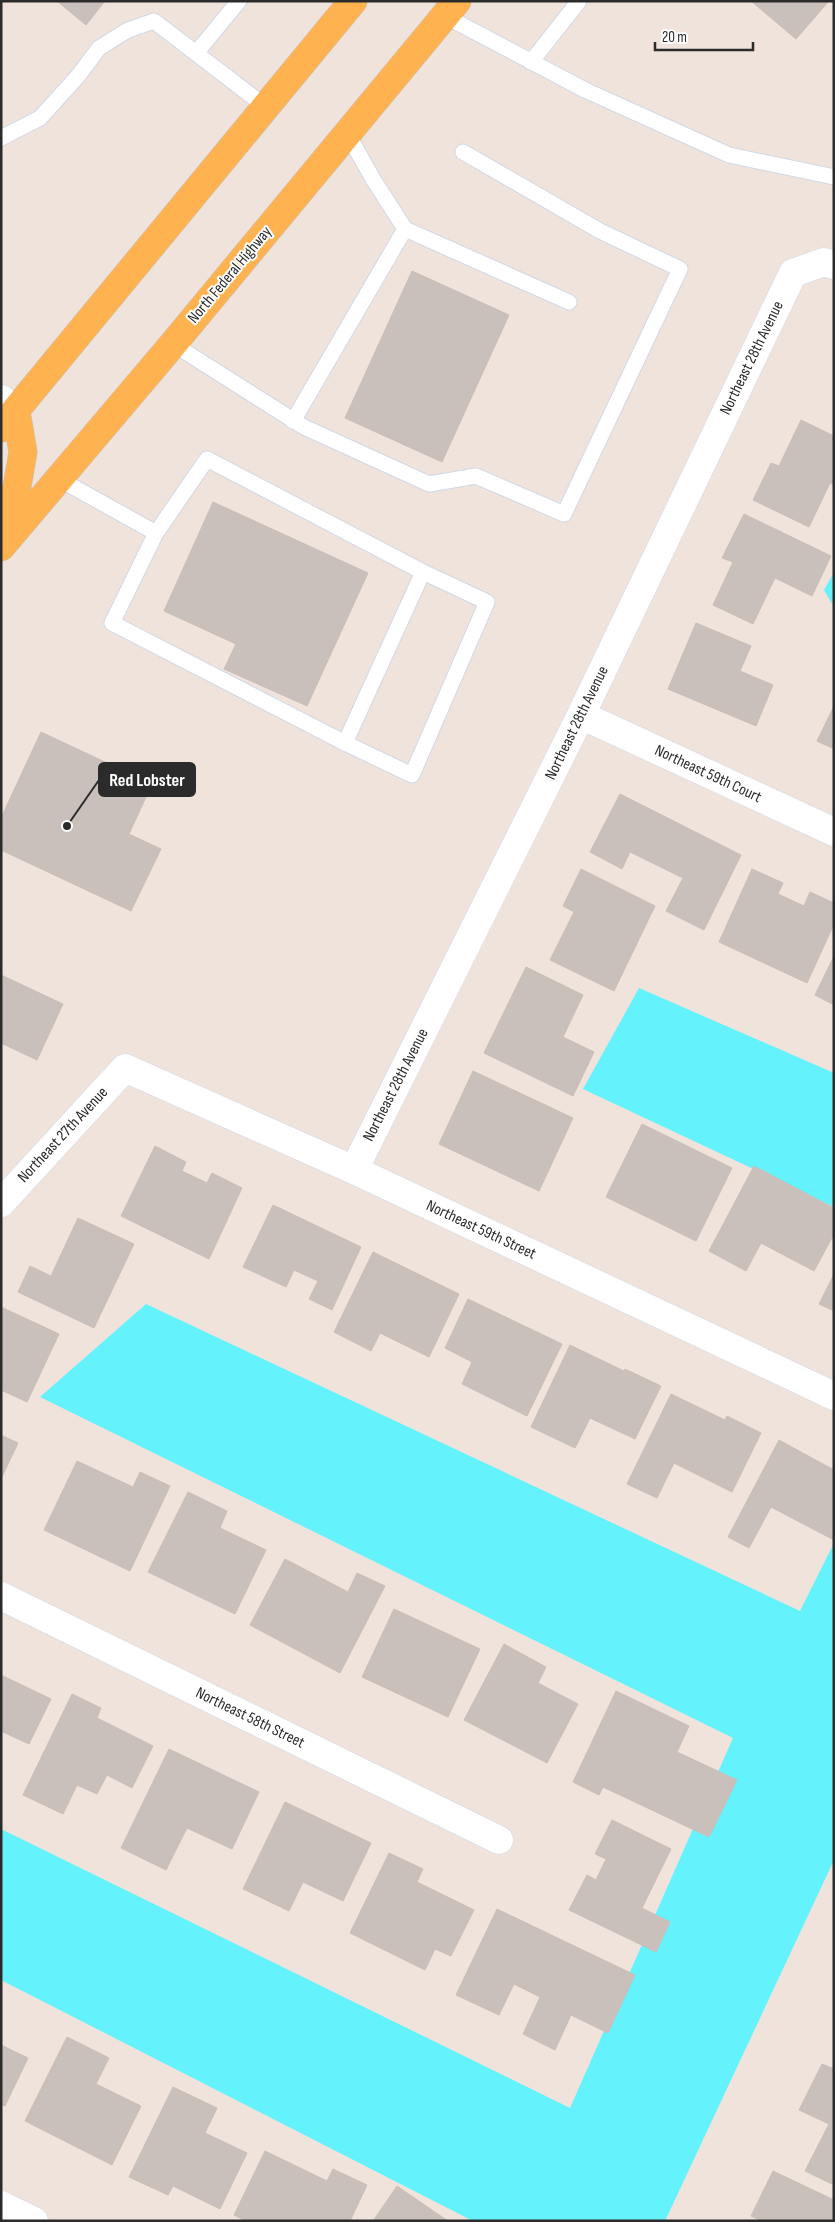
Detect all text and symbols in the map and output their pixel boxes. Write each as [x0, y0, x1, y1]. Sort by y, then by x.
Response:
scale bar [655, 20, 752, 52]
text: 20 m [662, 28, 687, 47]
street label: North Federal Highway [184, 223, 276, 327]
street label: Northeast 28th Avenue [716, 298, 788, 418]
street label: Northeast 28th Avenue [541, 663, 613, 783]
street label: Northeast 59th Court [652, 741, 764, 807]
callout: Red Lobster [99, 763, 195, 796]
text: Red Lobster [109, 770, 185, 791]
street label: Northeast 28th Avenue [359, 1025, 433, 1145]
street label: Northeast 27th Avenue [14, 1083, 112, 1187]
street label: Northeast 59th Street [423, 1196, 539, 1264]
street label: Northeast 58th Street [193, 1683, 308, 1753]

